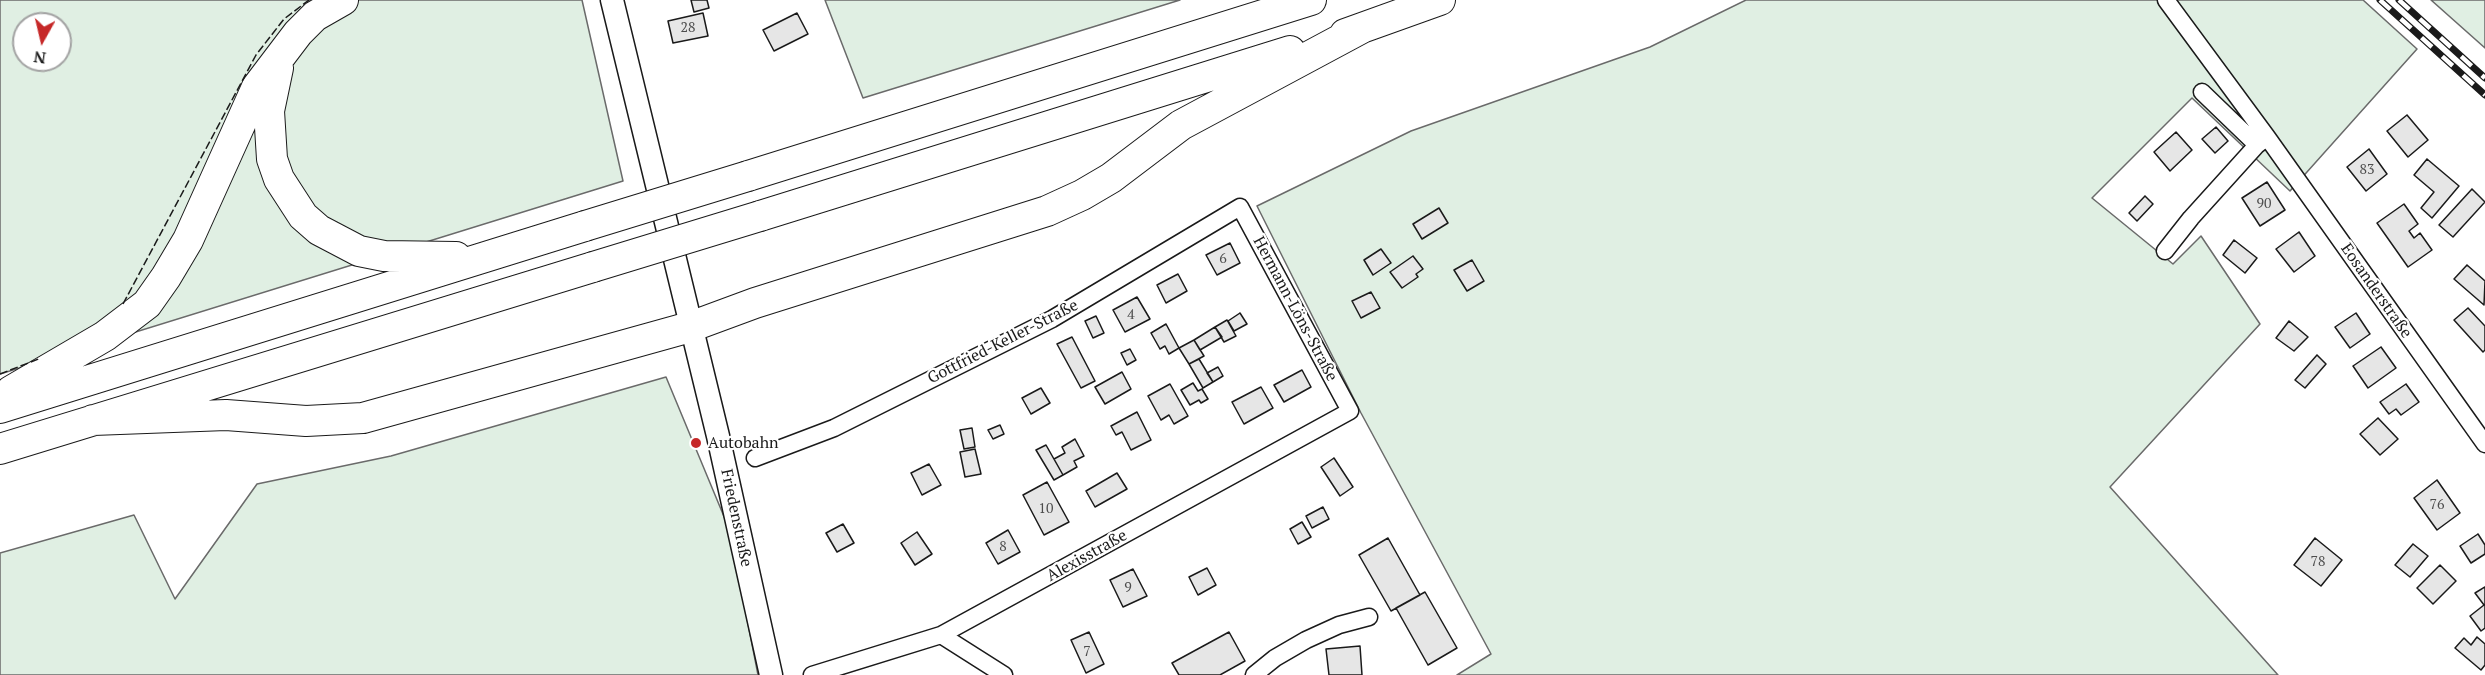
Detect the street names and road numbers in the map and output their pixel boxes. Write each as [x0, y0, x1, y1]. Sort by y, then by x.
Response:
street label: Hermann-Löns-Straße [1249, 233, 1341, 385]
street label: Eosanderstraße [2336, 240, 2416, 342]
street label: Gottfried-Keller-Straße [925, 296, 1081, 388]
street label: Friedenstraße [716, 467, 756, 569]
street label: Alexisstraße [1043, 526, 1131, 586]

